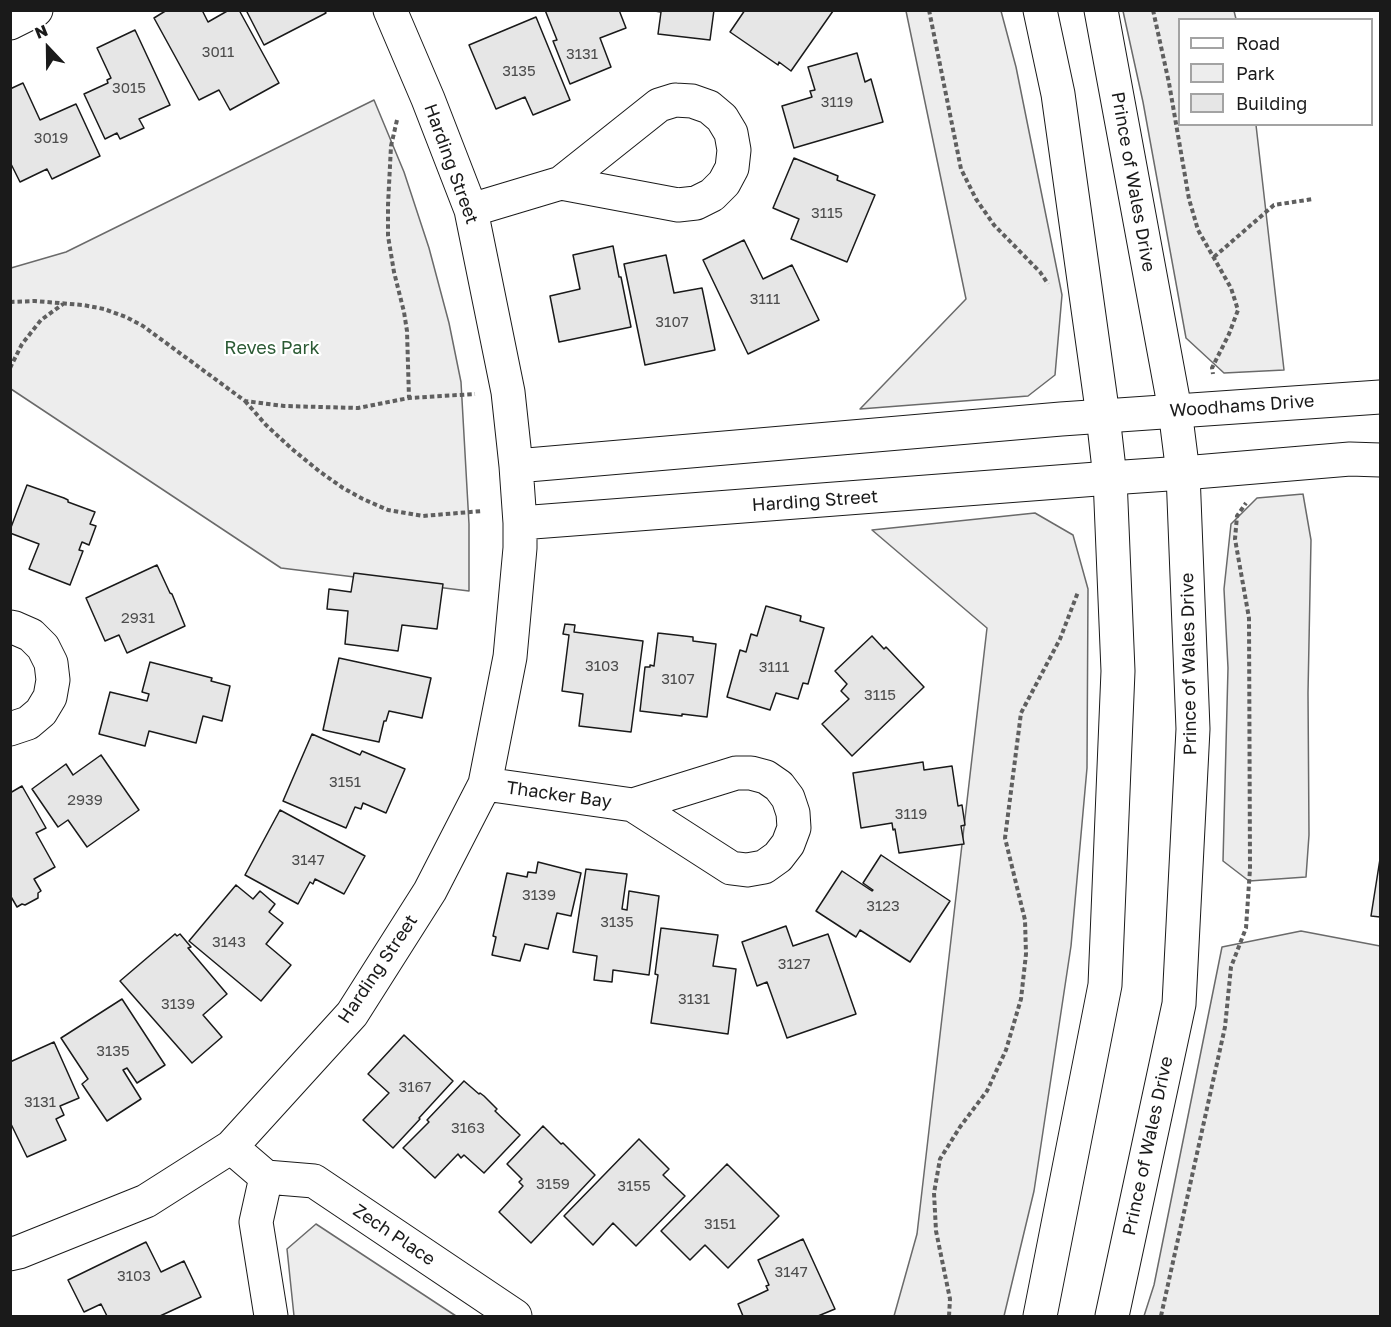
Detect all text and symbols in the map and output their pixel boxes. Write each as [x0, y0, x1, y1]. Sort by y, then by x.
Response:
north arrow [18, 18, 78, 78]
legend [1178, 18, 1373, 126]
text: N [32, 20, 51, 43]
text: Road [1236, 32, 1280, 54]
house number: 3011 [202, 43, 234, 61]
house number: 3131 [566, 45, 598, 63]
house number: 3135 [502, 62, 536, 80]
text: Park [1236, 62, 1275, 84]
house number: 3015 [112, 79, 146, 97]
street label: Prince of Wales Drive [1107, 90, 1159, 274]
text: Building [1236, 92, 1307, 114]
house number: 3119 [821, 93, 853, 111]
street label: Harding Street [419, 101, 483, 227]
house number: 3019 [34, 129, 68, 147]
house number: 3115 [811, 204, 843, 222]
house number: 3111 [750, 290, 780, 308]
house number: 3107 [655, 313, 689, 331]
park label: Reves Park [224, 337, 320, 359]
street label: Woodhams Drive [1169, 390, 1315, 422]
street label: Harding Street [751, 486, 879, 516]
street label: Prince of Wales Drive [1177, 573, 1201, 755]
house number: 2931 [121, 609, 155, 627]
house number: 3103 [585, 657, 619, 675]
house number: 3111 [759, 658, 789, 676]
house number: 3107 [661, 670, 695, 688]
house number: 3115 [864, 686, 896, 704]
house number: 3151 [329, 773, 361, 791]
street label: Thacker Bay [505, 777, 613, 813]
house number: 2939 [67, 791, 103, 809]
house number: 3119 [895, 805, 927, 823]
house number: 3147 [291, 851, 325, 869]
house number: 3139 [522, 886, 556, 904]
house number: 3123 [866, 897, 900, 915]
street label: Harding Street [334, 911, 422, 1027]
house number: 3135 [600, 913, 634, 931]
house number: 3143 [212, 933, 246, 951]
house number: 3127 [778, 955, 810, 973]
house number: 3131 [678, 990, 710, 1008]
house number: 3139 [161, 995, 195, 1013]
house number: 3135 [96, 1042, 130, 1060]
street label: Prince of Wales Drive [1118, 1054, 1178, 1238]
house number: 3167 [398, 1078, 432, 1096]
house number: 3131 [24, 1093, 56, 1111]
house number: 3163 [451, 1119, 485, 1137]
house number: 3159 [536, 1175, 570, 1193]
house number: 3155 [617, 1177, 651, 1195]
street label: Zech Place [349, 1200, 439, 1270]
house number: 3151 [704, 1215, 736, 1233]
house number: 3147 [774, 1263, 808, 1281]
house number: 3103 [117, 1267, 151, 1285]

